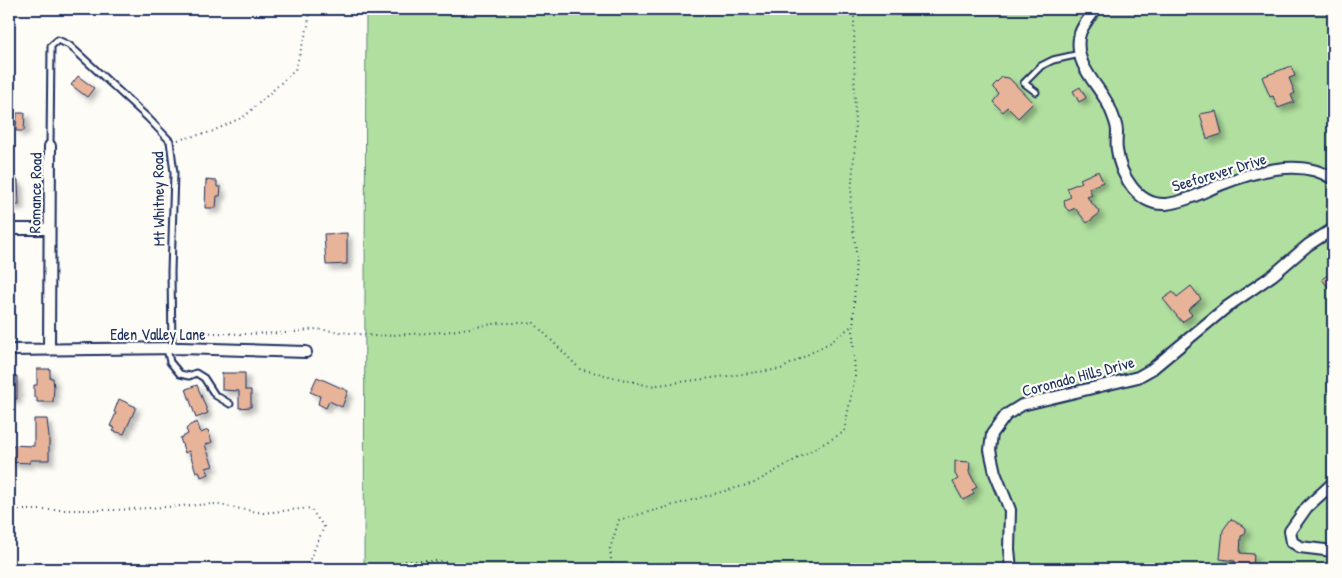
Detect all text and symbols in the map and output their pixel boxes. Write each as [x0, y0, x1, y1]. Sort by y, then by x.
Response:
street label: Seeforever Drive [1169, 147, 1269, 197]
street label: Mt Whitney Road [146, 151, 170, 247]
street label: Romance Road [23, 153, 47, 233]
street label: Eden Valley Lane [110, 323, 206, 345]
street label: Coronado Hills Drive [1019, 350, 1137, 402]

